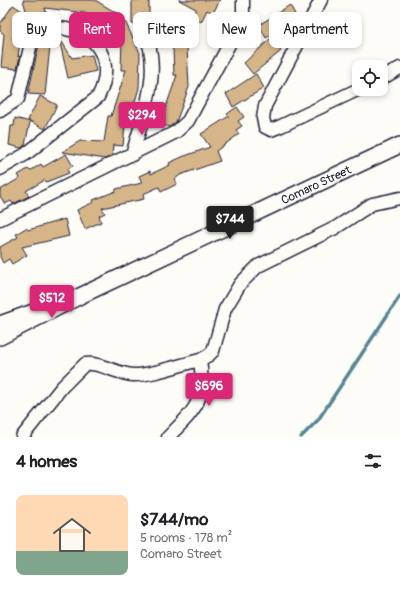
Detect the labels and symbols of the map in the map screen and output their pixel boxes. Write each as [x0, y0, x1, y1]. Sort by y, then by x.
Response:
pin: $294 [118, 102, 166, 136]
street label: Comaro Street [279, 163, 354, 208]
pin: $744 [206, 206, 254, 240]
pin: $512 [28, 285, 76, 319]
pin: $696 [185, 373, 233, 407]

